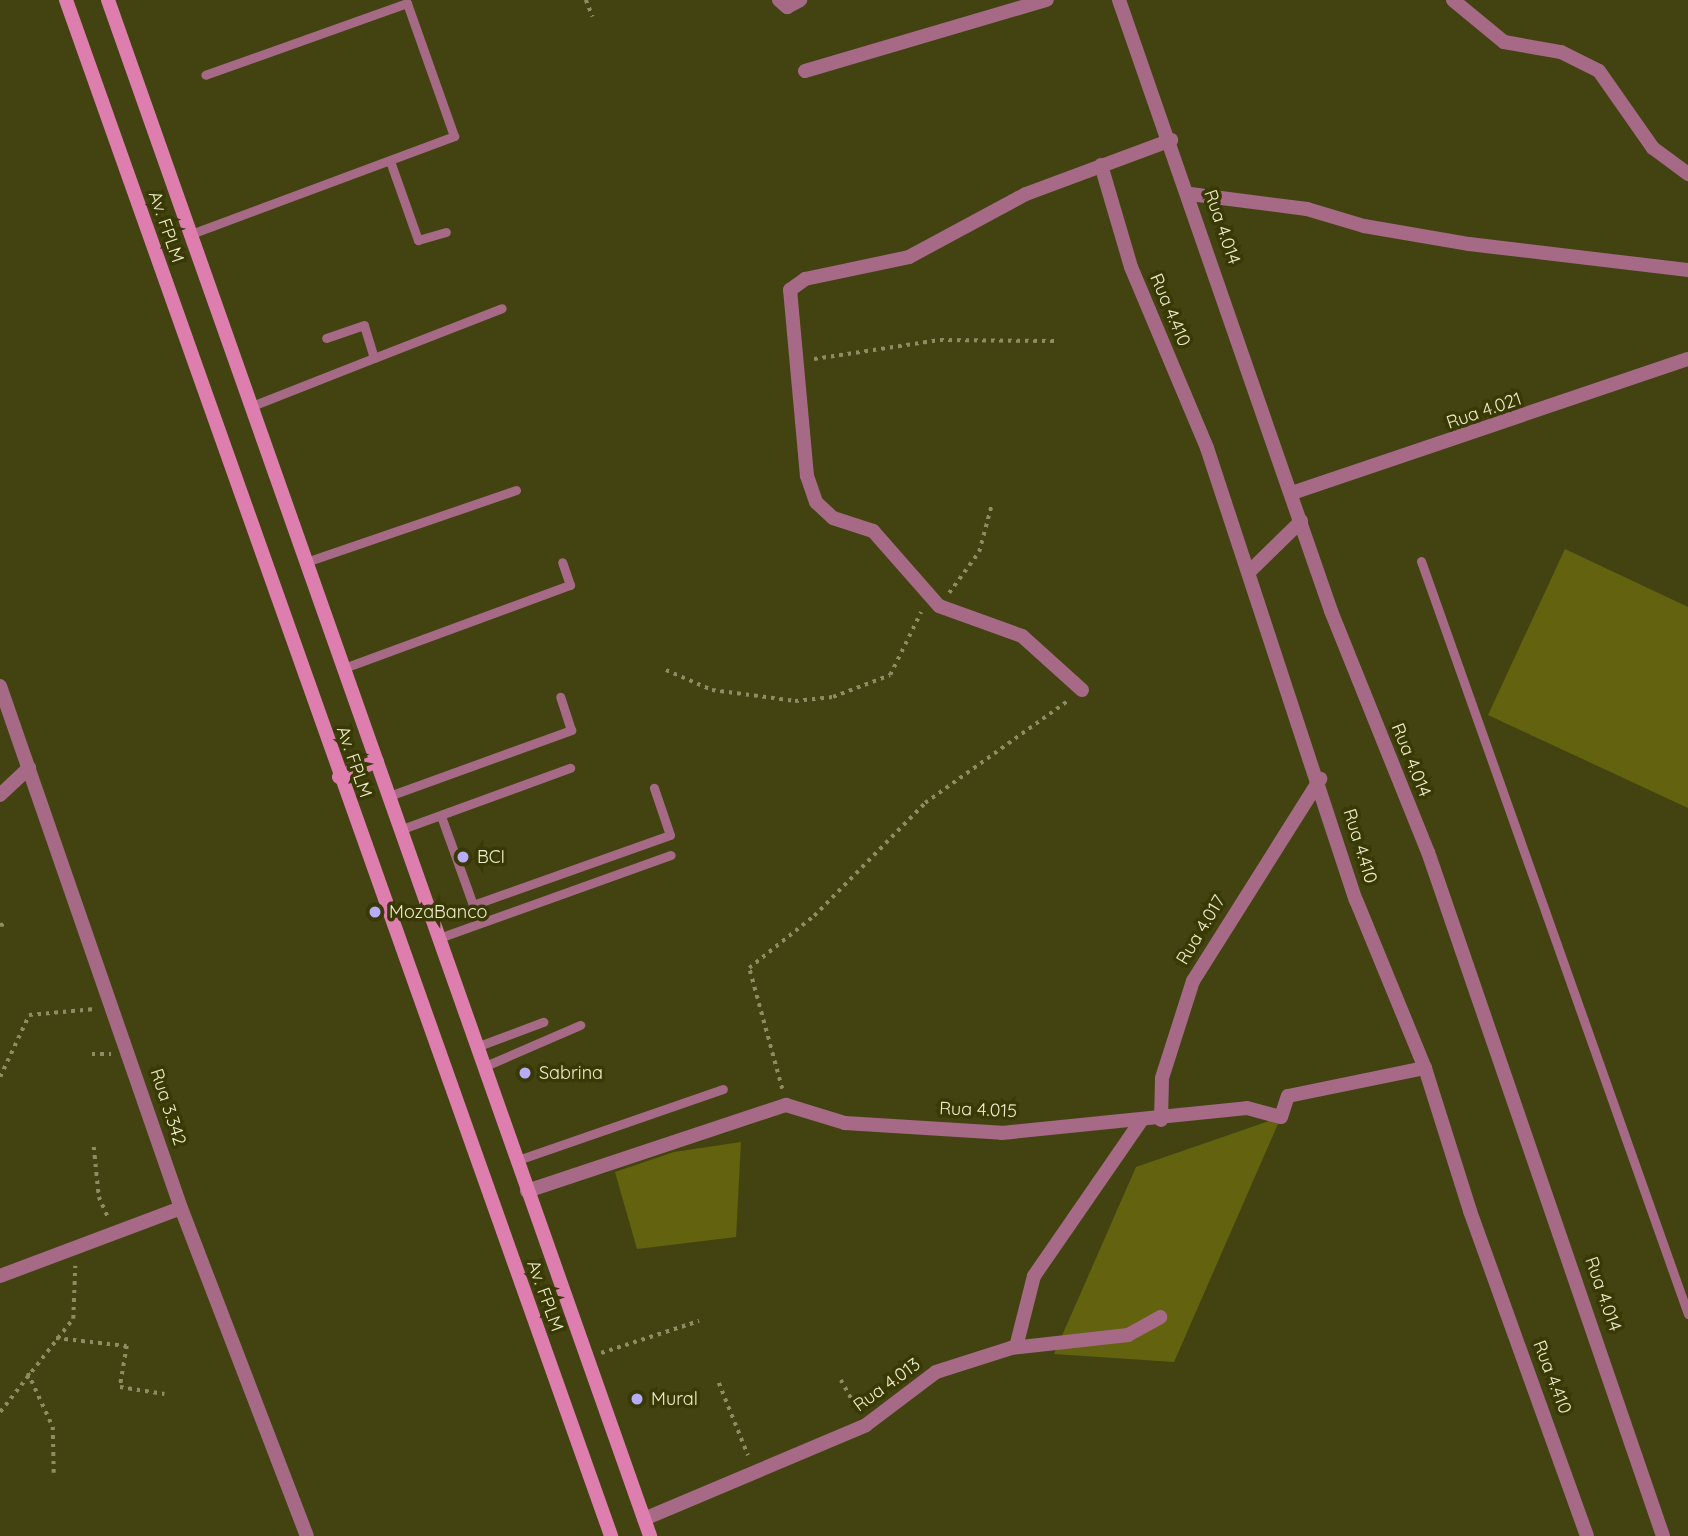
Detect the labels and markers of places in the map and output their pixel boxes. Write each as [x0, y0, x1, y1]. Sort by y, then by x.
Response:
place label: BCI [477, 846, 505, 868]
marker: BCI [455, 849, 471, 865]
place label: MozaBanco [389, 901, 487, 923]
marker: MozaBanco [367, 904, 383, 920]
place label: Sabrina [539, 1062, 603, 1084]
marker: Sabrina [517, 1065, 533, 1081]
place label: Mural [651, 1388, 698, 1410]
marker: Mural [629, 1391, 645, 1407]

